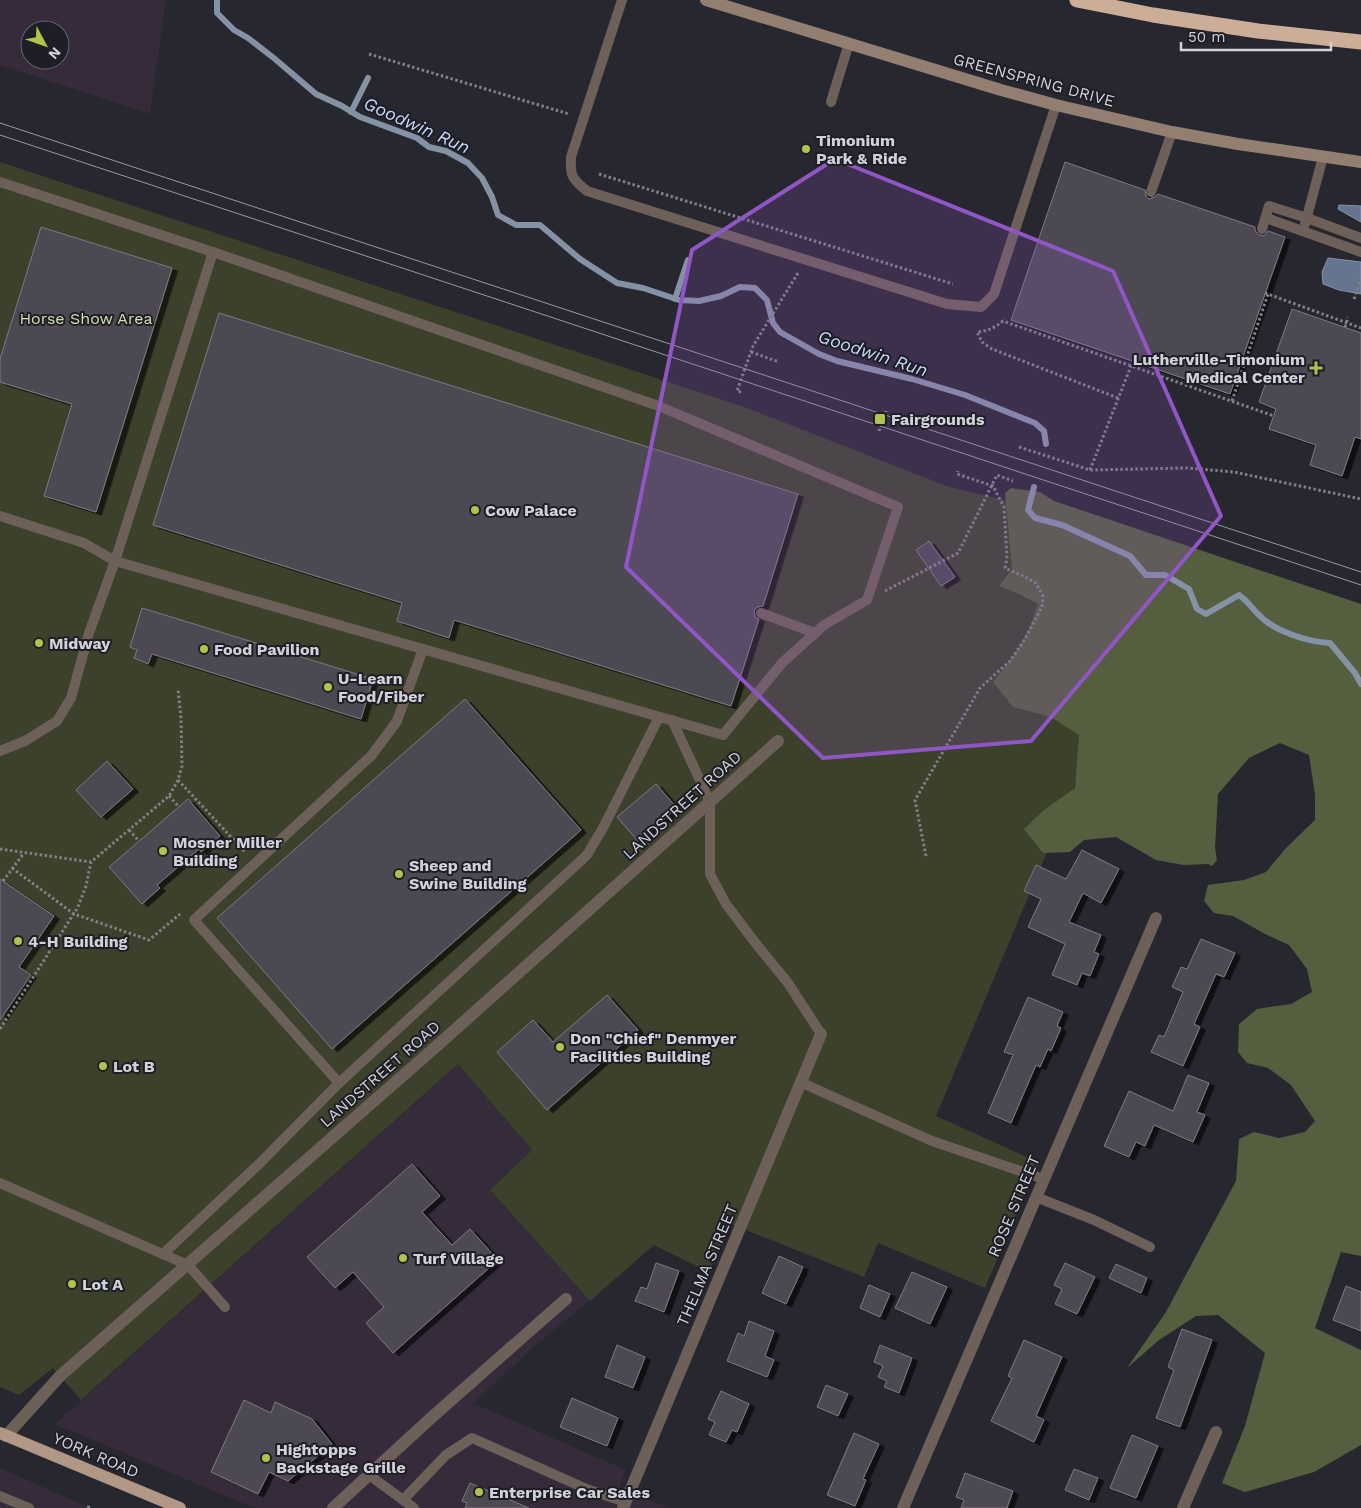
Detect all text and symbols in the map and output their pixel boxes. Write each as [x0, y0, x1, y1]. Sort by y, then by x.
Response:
north arrow [20, 20, 70, 70]
scale bar [1181, 20, 1331, 52]
text: 50 m [1188, 28, 1225, 46]
text: N [45, 44, 64, 63]
street label: GREENSPRING DRIVE [951, 49, 1117, 111]
water label: Goodwin Run [361, 92, 473, 158]
place label: Timonium Park & Ride [816, 131, 907, 168]
marker: Timonium Park & Ride [800, 143, 812, 155]
park label: Horse Show Area [20, 309, 153, 328]
water label: Goodwin Run [816, 325, 930, 381]
place label: Lutherville-Timonium Medical Center [1133, 350, 1305, 387]
marker: Lutherville-Timonium Medical Center [1309, 361, 1323, 375]
place label: Fairgrounds [891, 410, 985, 429]
marker: Fairgrounds [873, 412, 887, 426]
place label: Cow Palace [485, 501, 577, 520]
marker: Cow Palace [469, 504, 481, 516]
place label: Midway [49, 634, 111, 653]
marker: Midway [33, 637, 45, 649]
place label: Food Pavilion [214, 640, 319, 659]
marker: Food Pavilion [198, 643, 210, 655]
place label: U-Learn Food/Fiber [338, 669, 424, 706]
marker: U-Learn Food/Fiber [322, 681, 334, 693]
street label: LANDSTREET ROAD [619, 747, 745, 863]
place label: Mosner Miller Building [173, 833, 282, 870]
marker: Mosner Miller Building [157, 845, 169, 857]
place label: Sheep and Swine Building [409, 856, 526, 893]
marker: Sheep and Swine Building [393, 868, 405, 880]
place label: 4-H Building [28, 932, 128, 951]
marker: 4-H Building [12, 935, 24, 947]
street label: LANDSTREET ROAD [316, 1017, 444, 1131]
place label: Don "Chief" Denmyer Facilities Building [570, 1029, 737, 1066]
marker: Don "Chief" Denmyer Facilities Building [554, 1041, 566, 1053]
place label: Lot B [113, 1057, 155, 1076]
marker: Lot B [97, 1060, 109, 1072]
street label: ROSE STREET [984, 1152, 1044, 1260]
street label: THELMA STREET [673, 1201, 741, 1329]
place label: Turf Village [413, 1249, 504, 1268]
marker: Turf Village [397, 1252, 409, 1264]
place label: Lot A [82, 1275, 123, 1294]
marker: Lot A [66, 1278, 78, 1290]
street label: YORK ROAD [50, 1428, 142, 1482]
place label: Hightopps Backstage Grille [276, 1440, 406, 1477]
marker: Hightopps Backstage Grille [260, 1452, 272, 1464]
place label: Enterprise Car Sales [489, 1483, 650, 1502]
marker: Enterprise Car Sales [473, 1486, 485, 1498]

